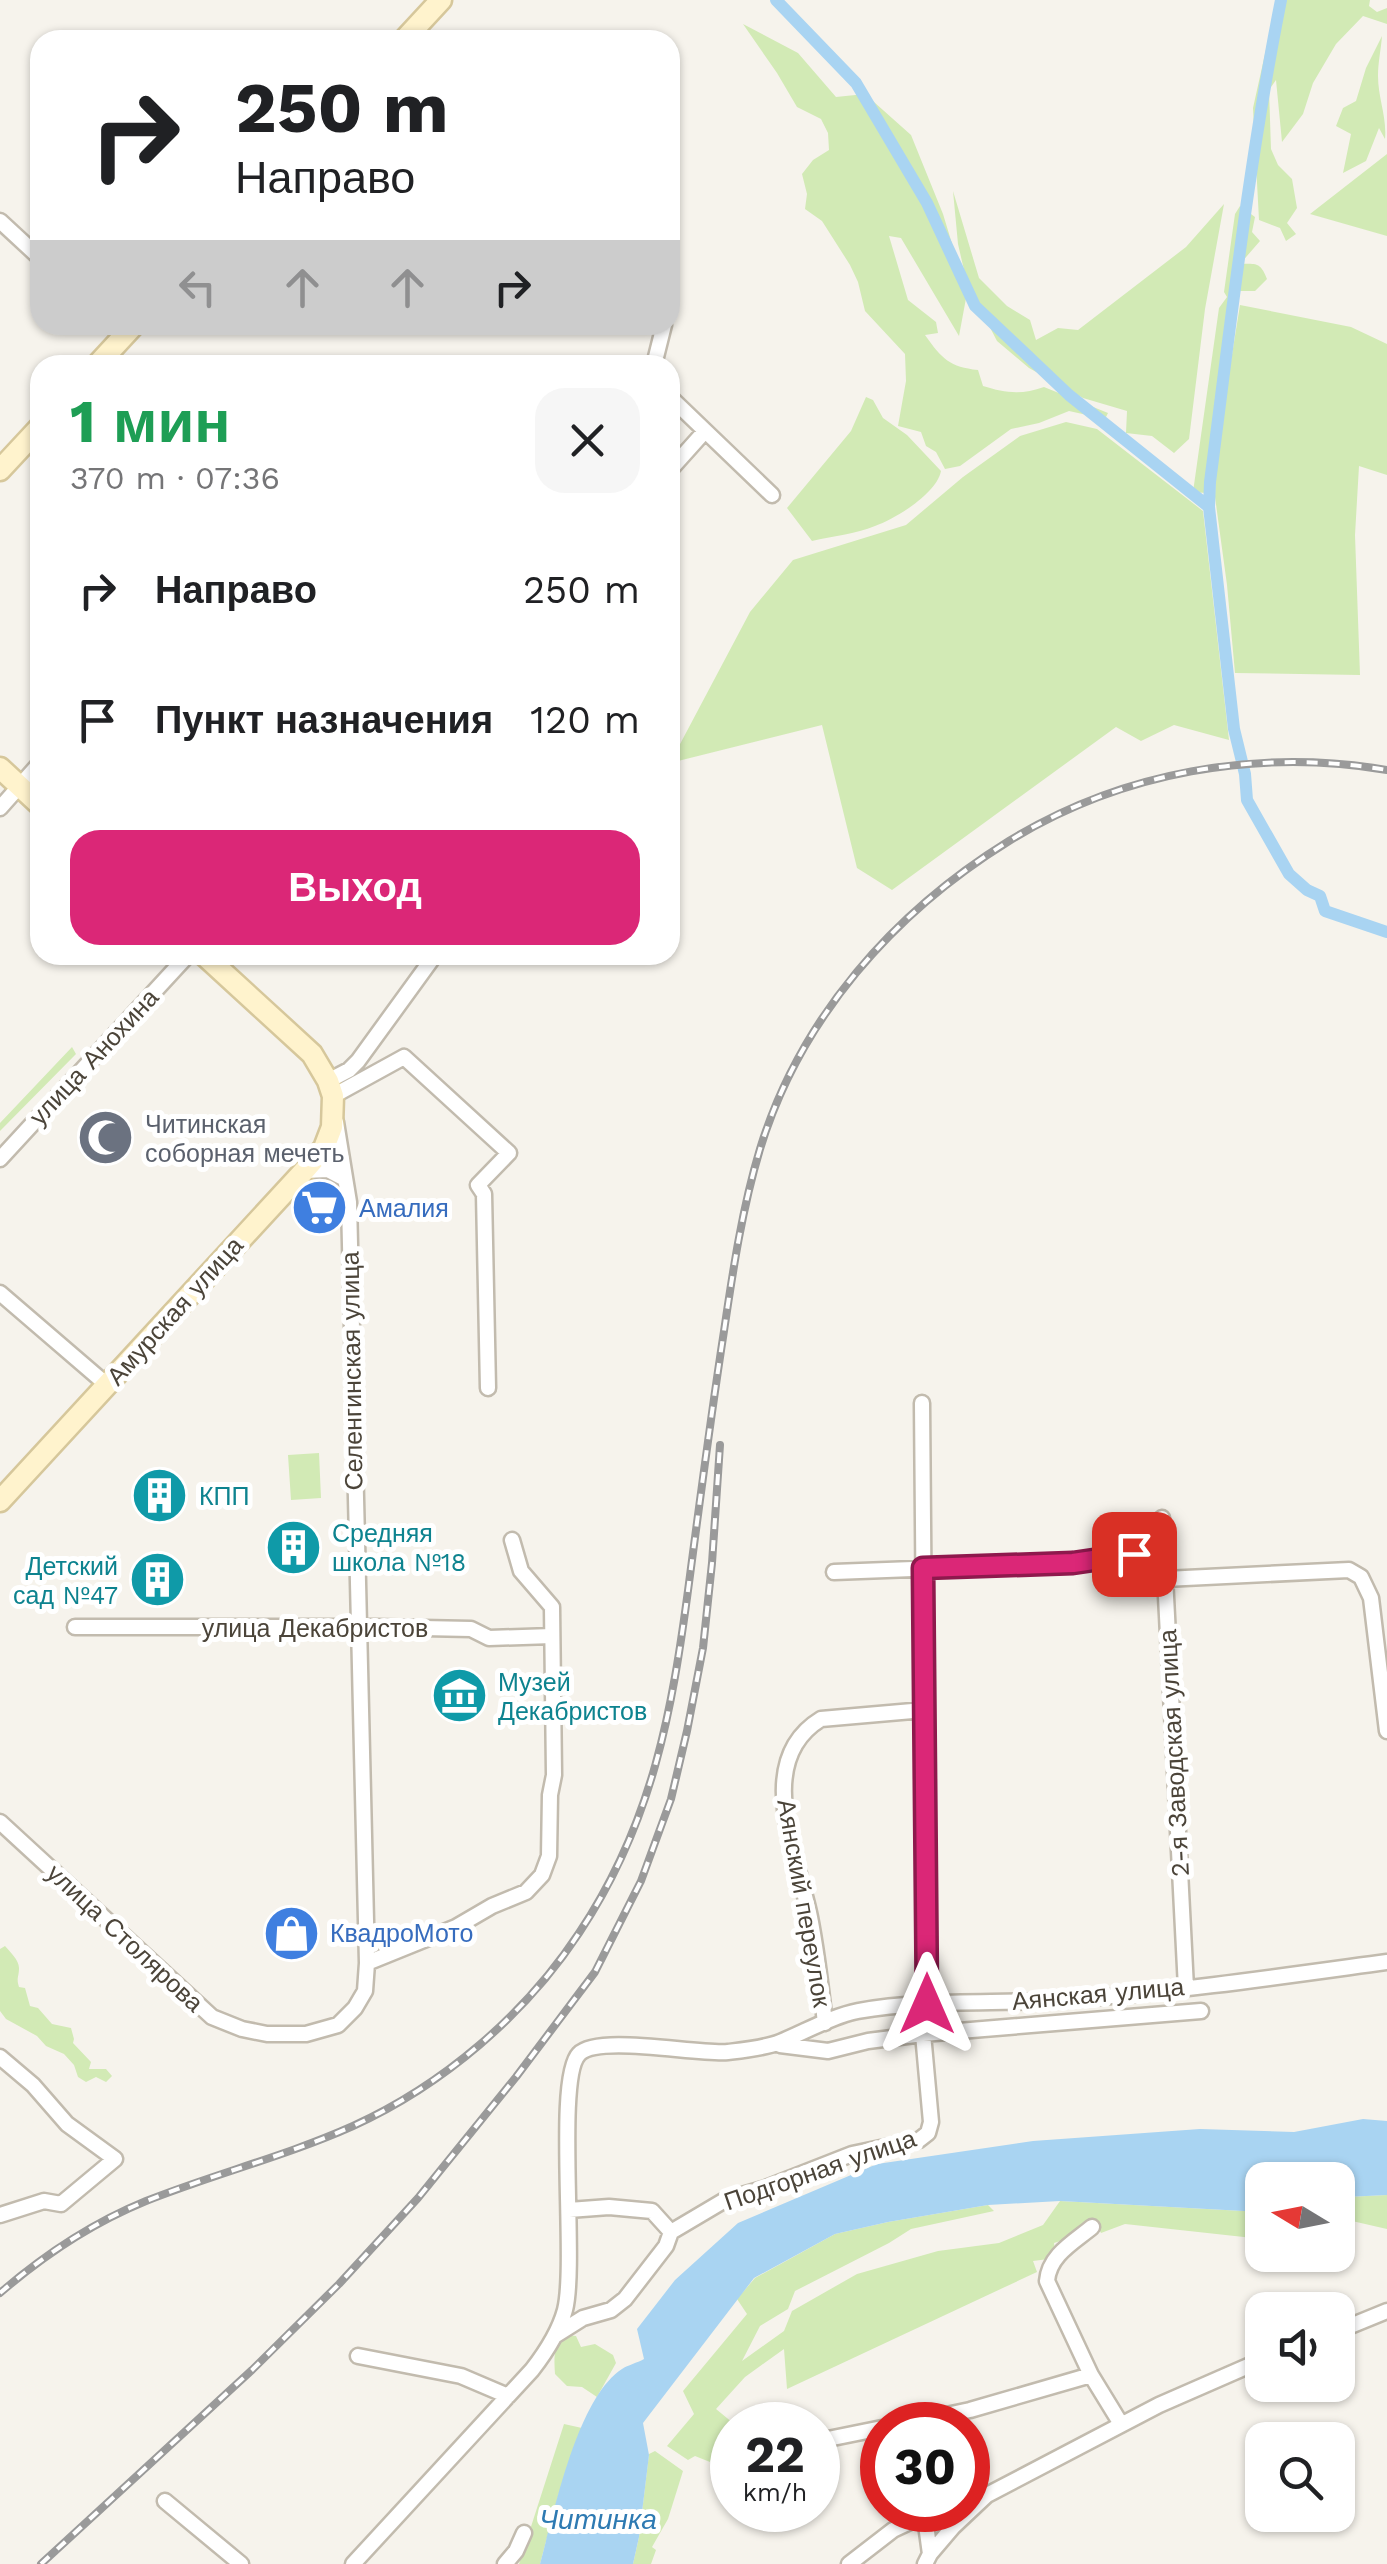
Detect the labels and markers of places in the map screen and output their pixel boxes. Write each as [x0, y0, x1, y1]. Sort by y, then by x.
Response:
mosque icon: Читинская соборная мечеть [76, 1108, 136, 1168]
place label: Читинская соборная мечеть [145, 1110, 344, 1168]
supermarket icon: Амалия [290, 1178, 350, 1238]
place label: Амалия [359, 1194, 449, 1223]
building icon: КПП [130, 1466, 190, 1526]
place label: КПП [199, 1482, 250, 1511]
pin [1092, 1512, 1177, 1597]
building icon: Средняя школа №18 [263, 1517, 323, 1577]
place label: Средняя школа №18 [332, 1519, 466, 1577]
building icon: Детский сад №47 [127, 1550, 187, 1610]
place label: Детский сад №47 [13, 1552, 118, 1610]
museum icon: Музей Декабристов [429, 1666, 489, 1726]
place label: Музей Декабристов [498, 1668, 647, 1726]
shop icon: КвадроМото [261, 1903, 321, 1963]
place label: КвадроМото [330, 1919, 473, 1948]

